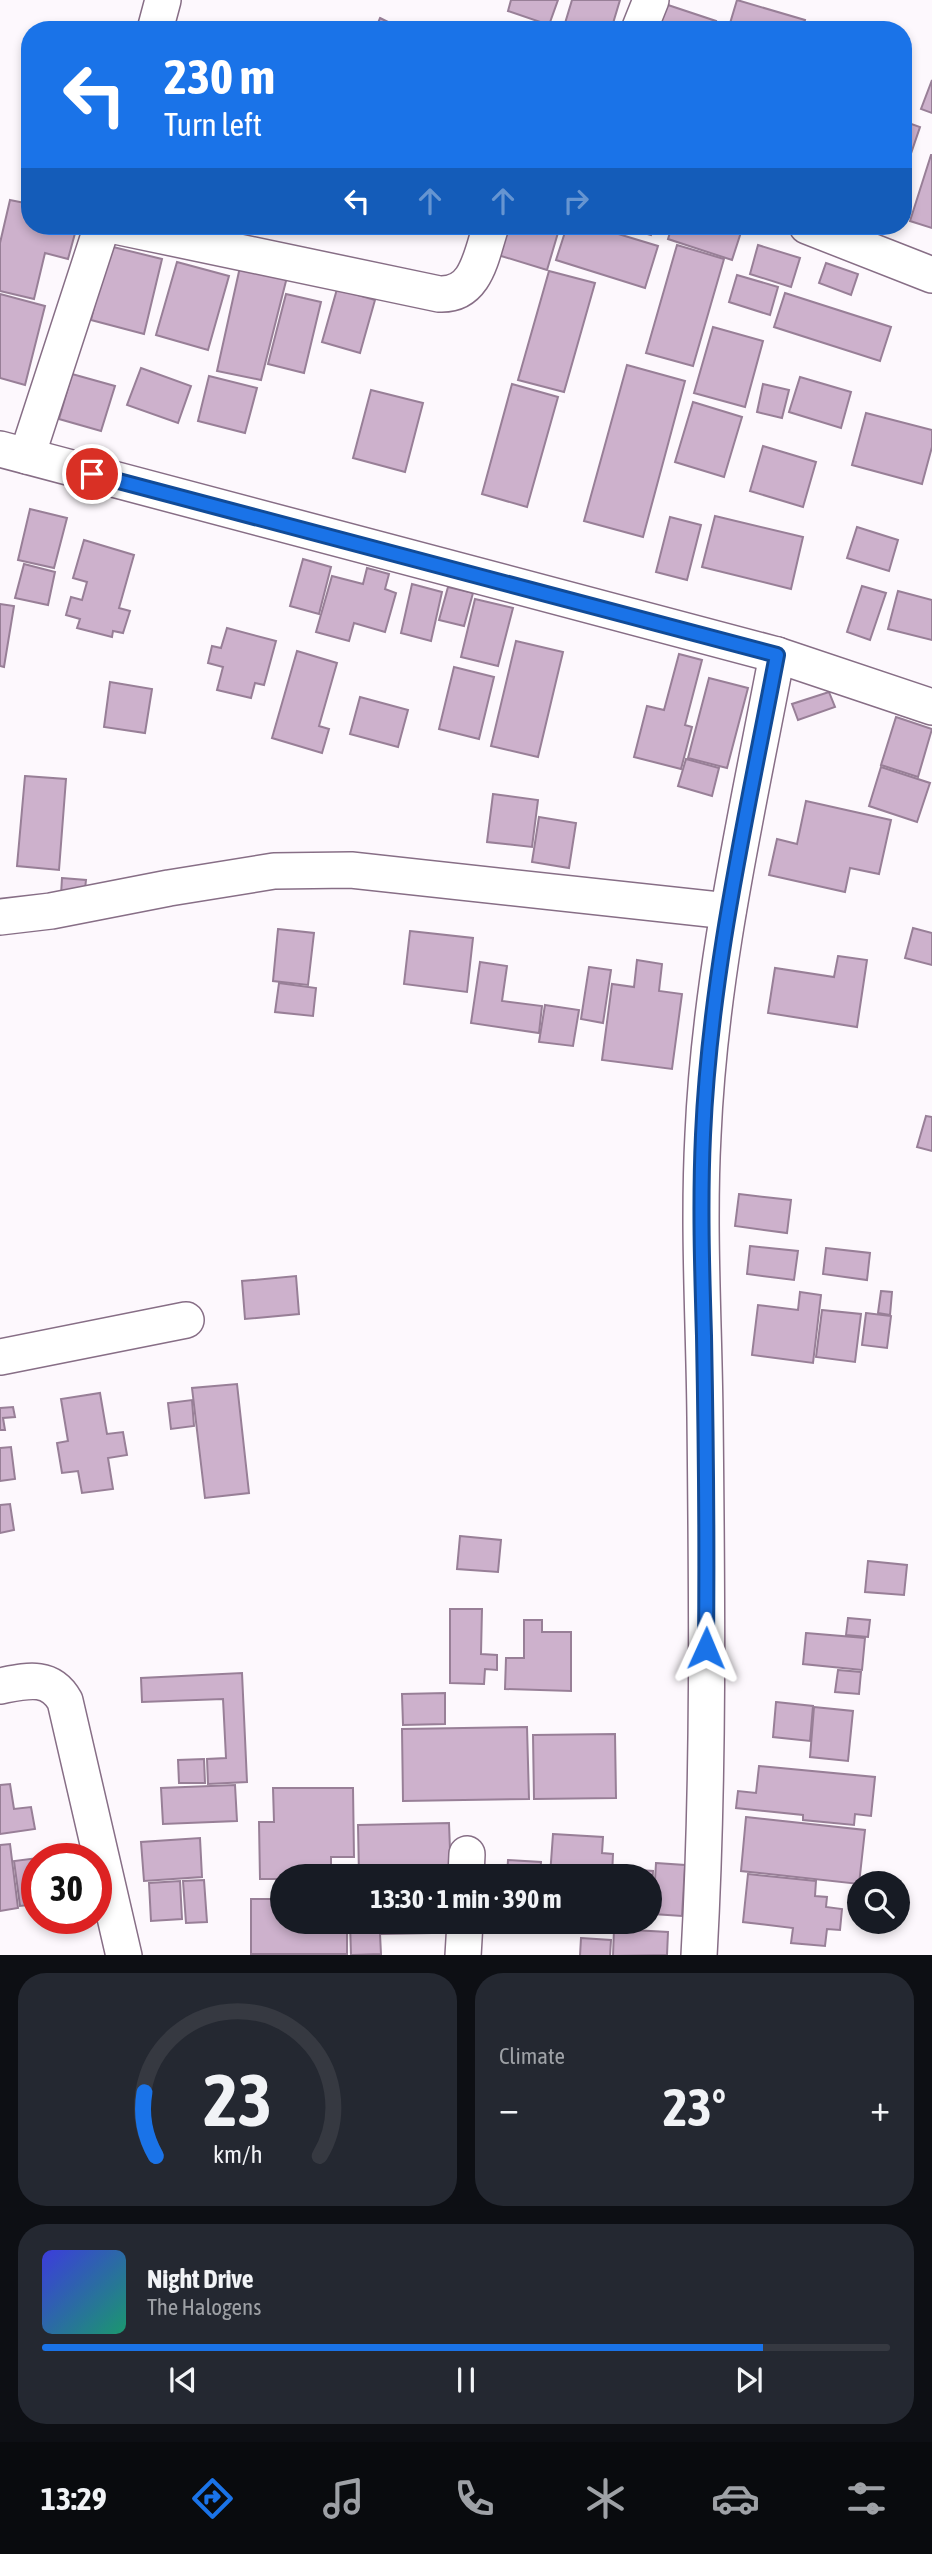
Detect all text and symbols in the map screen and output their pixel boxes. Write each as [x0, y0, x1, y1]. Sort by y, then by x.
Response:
text: 230 m [164, 48, 275, 104]
icon: left [49, 49, 140, 140]
text: Turn left [164, 106, 262, 143]
icon: left [338, 182, 376, 220]
icon: ahead [411, 182, 449, 220]
icon: ahead [484, 182, 522, 220]
icon: right [557, 182, 595, 220]
pin [62, 444, 122, 504]
icon: arrive [73, 455, 111, 493]
position arrow [669, 1611, 743, 1685]
speed limit sign: 30 [21, 1843, 112, 1934]
map controls [847, 1871, 910, 1934]
button: search [847, 1871, 910, 1934]
text: 13:30 · 1 min · 390 m [371, 1884, 561, 1914]
text: Climate [499, 2043, 565, 2069]
text: 23 [203, 2058, 272, 2141]
text: 23° [663, 2077, 726, 2137]
text: − [499, 2086, 519, 2129]
text: + [870, 2086, 890, 2129]
text: km/h [213, 2139, 262, 2167]
text: Night Drive [147, 2264, 254, 2294]
text: The Halogens [147, 2294, 261, 2320]
icon: previous [164, 2361, 202, 2399]
icon: pause [447, 2361, 485, 2399]
icon: next [730, 2361, 768, 2399]
icon: directions [188, 2474, 237, 2523]
icon: music [319, 2474, 368, 2523]
icon: phone [450, 2474, 499, 2523]
icon: climate [581, 2474, 630, 2523]
icon: car [711, 2474, 760, 2523]
icon: filters [842, 2474, 891, 2523]
text: 13:29 [41, 2480, 107, 2517]

